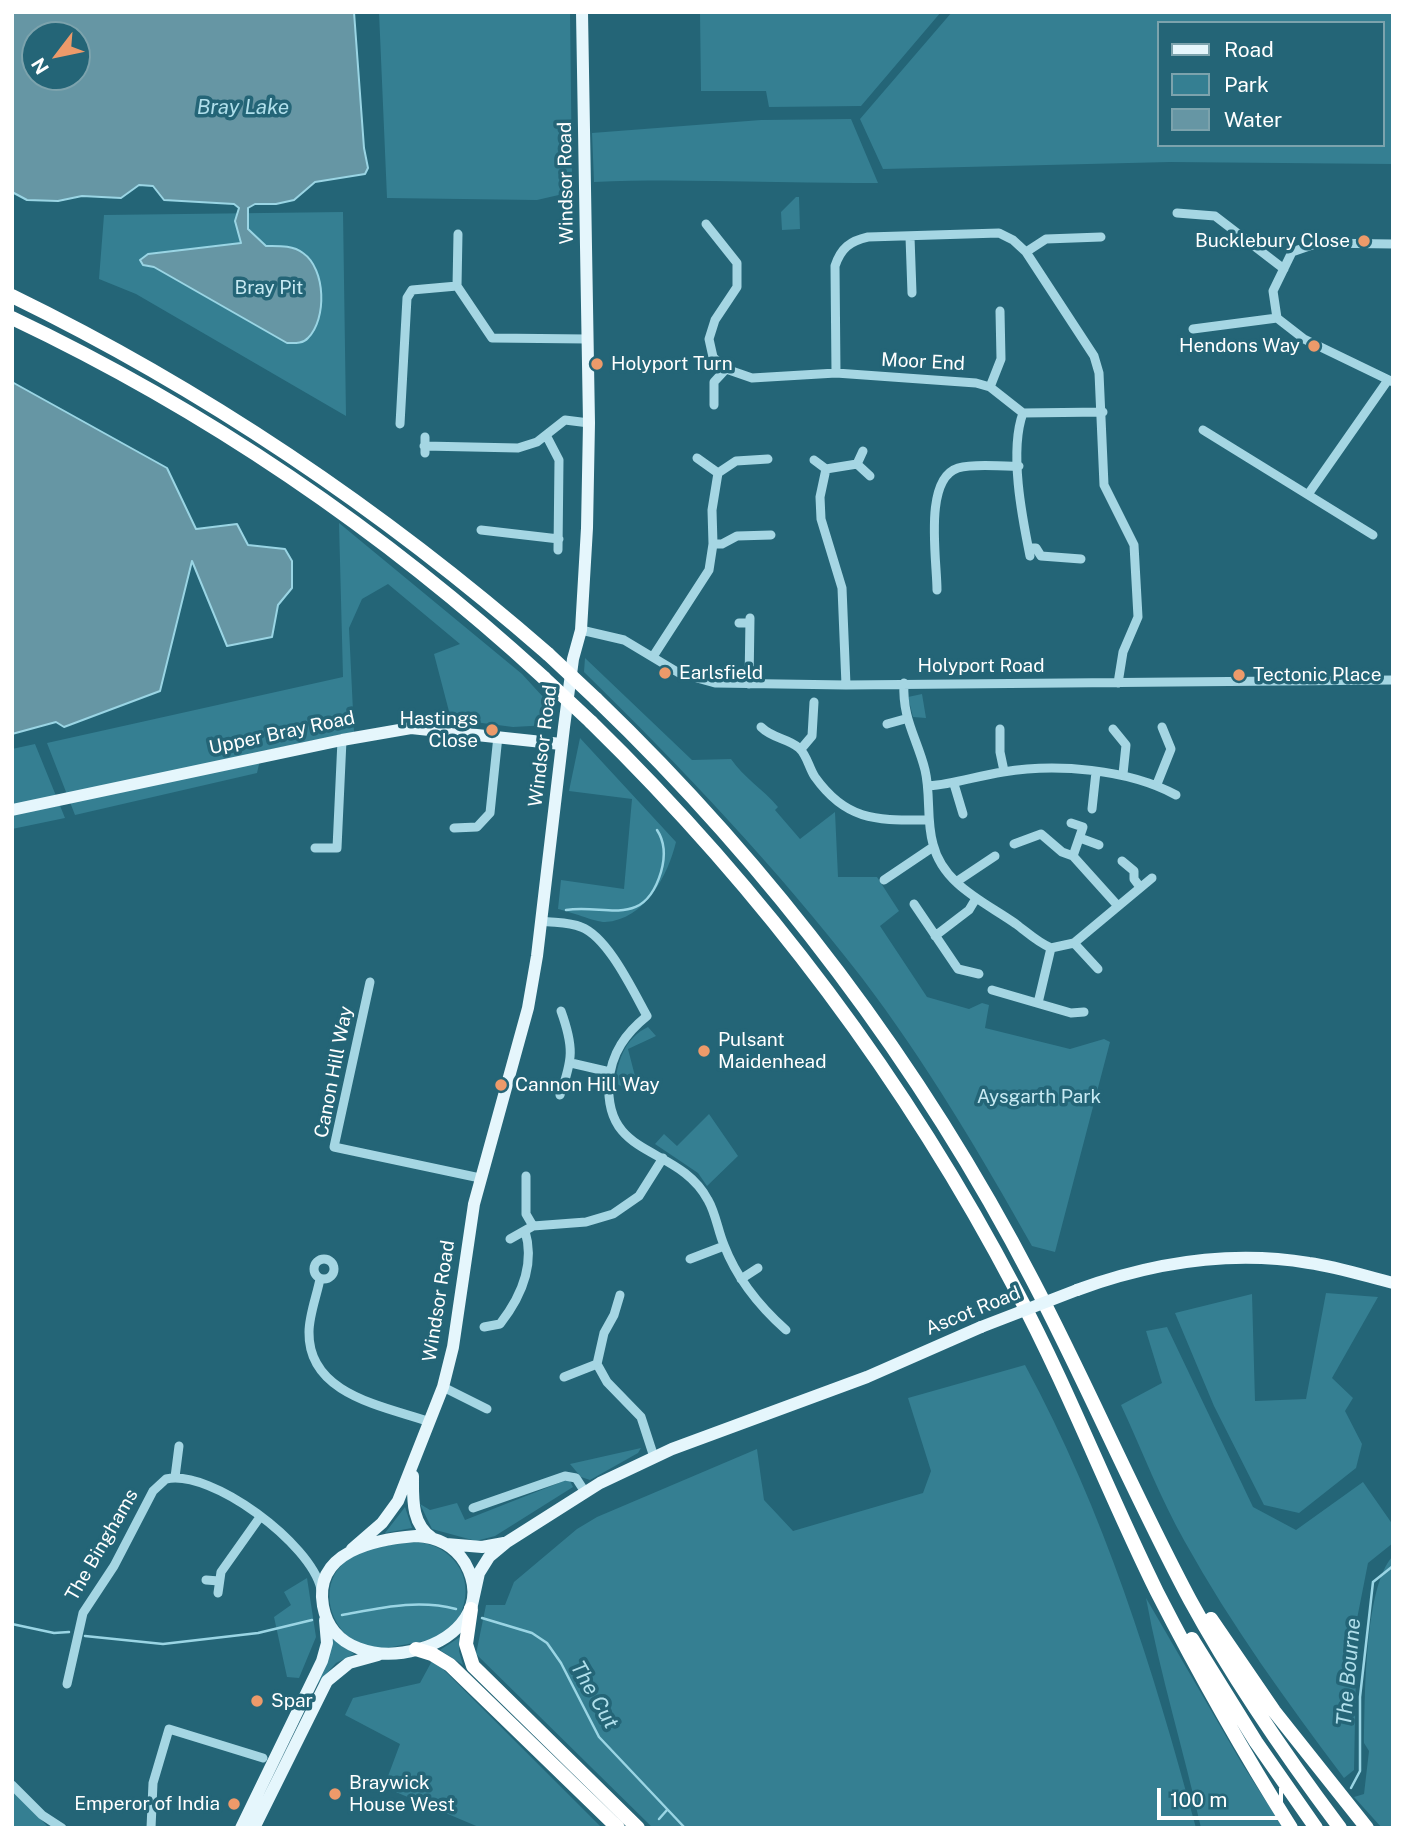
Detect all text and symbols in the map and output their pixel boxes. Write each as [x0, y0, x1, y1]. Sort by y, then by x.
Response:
north arrow [21, 21, 91, 91]
legend [1156, 21, 1384, 147]
text: Road [1224, 37, 1274, 62]
text: N [27, 54, 53, 78]
text: Park [1224, 72, 1269, 97]
water label: Bray Lake [197, 95, 289, 121]
text: Water [1224, 107, 1282, 132]
street label: Windsor Road [554, 121, 578, 245]
place label: Bucklebury Close [1195, 230, 1350, 252]
marker: Bucklebury Close [1356, 233, 1372, 249]
park label: Bray Pit [235, 277, 303, 299]
place label: Hendons Way [1179, 335, 1300, 357]
marker: Hendons Way [1306, 338, 1322, 354]
street label: Moor End [880, 348, 966, 376]
place label: Holyport Turn [611, 353, 733, 375]
marker: Holyport Turn [589, 356, 605, 372]
street label: Holyport Road [918, 655, 1044, 677]
place label: Earlsfield [679, 662, 763, 684]
place label: Tectonic Place [1253, 664, 1381, 686]
marker: Earlsfield [657, 665, 673, 681]
marker: Tectonic Place [1231, 667, 1247, 683]
street label: Windsor Road [524, 684, 562, 808]
street label: Upper Bray Road [207, 706, 357, 760]
place label: Hastings Close [399, 708, 478, 752]
marker: Hastings Close [484, 722, 500, 738]
street label: Canon Hill Way [310, 1004, 358, 1140]
place label: Pulsant Maidenhead [718, 1029, 826, 1073]
marker: Pulsant Maidenhead [696, 1043, 712, 1059]
place label: Cannon Hill Way [515, 1074, 660, 1096]
marker: Cannon Hill Way [493, 1077, 509, 1093]
park label: Aysgarth Park [977, 1086, 1101, 1108]
street label: Windsor Road [418, 1239, 460, 1363]
street label: Ascot Road [922, 1282, 1024, 1340]
street label: The Binghams [61, 1485, 143, 1605]
water label: The Bourne [1332, 1617, 1366, 1727]
water label: The Cut [565, 1657, 623, 1733]
place label: Spar [271, 1690, 313, 1712]
marker: Spar [249, 1693, 265, 1709]
place label: Braywick House West [349, 1772, 455, 1816]
scale bar [1160, 1773, 1286, 1817]
marker: Braywick House West [327, 1786, 343, 1802]
text: 100 m [1170, 1787, 1227, 1812]
place label: Emperor of India [74, 1793, 220, 1815]
marker: Emperor of India [226, 1796, 242, 1812]

